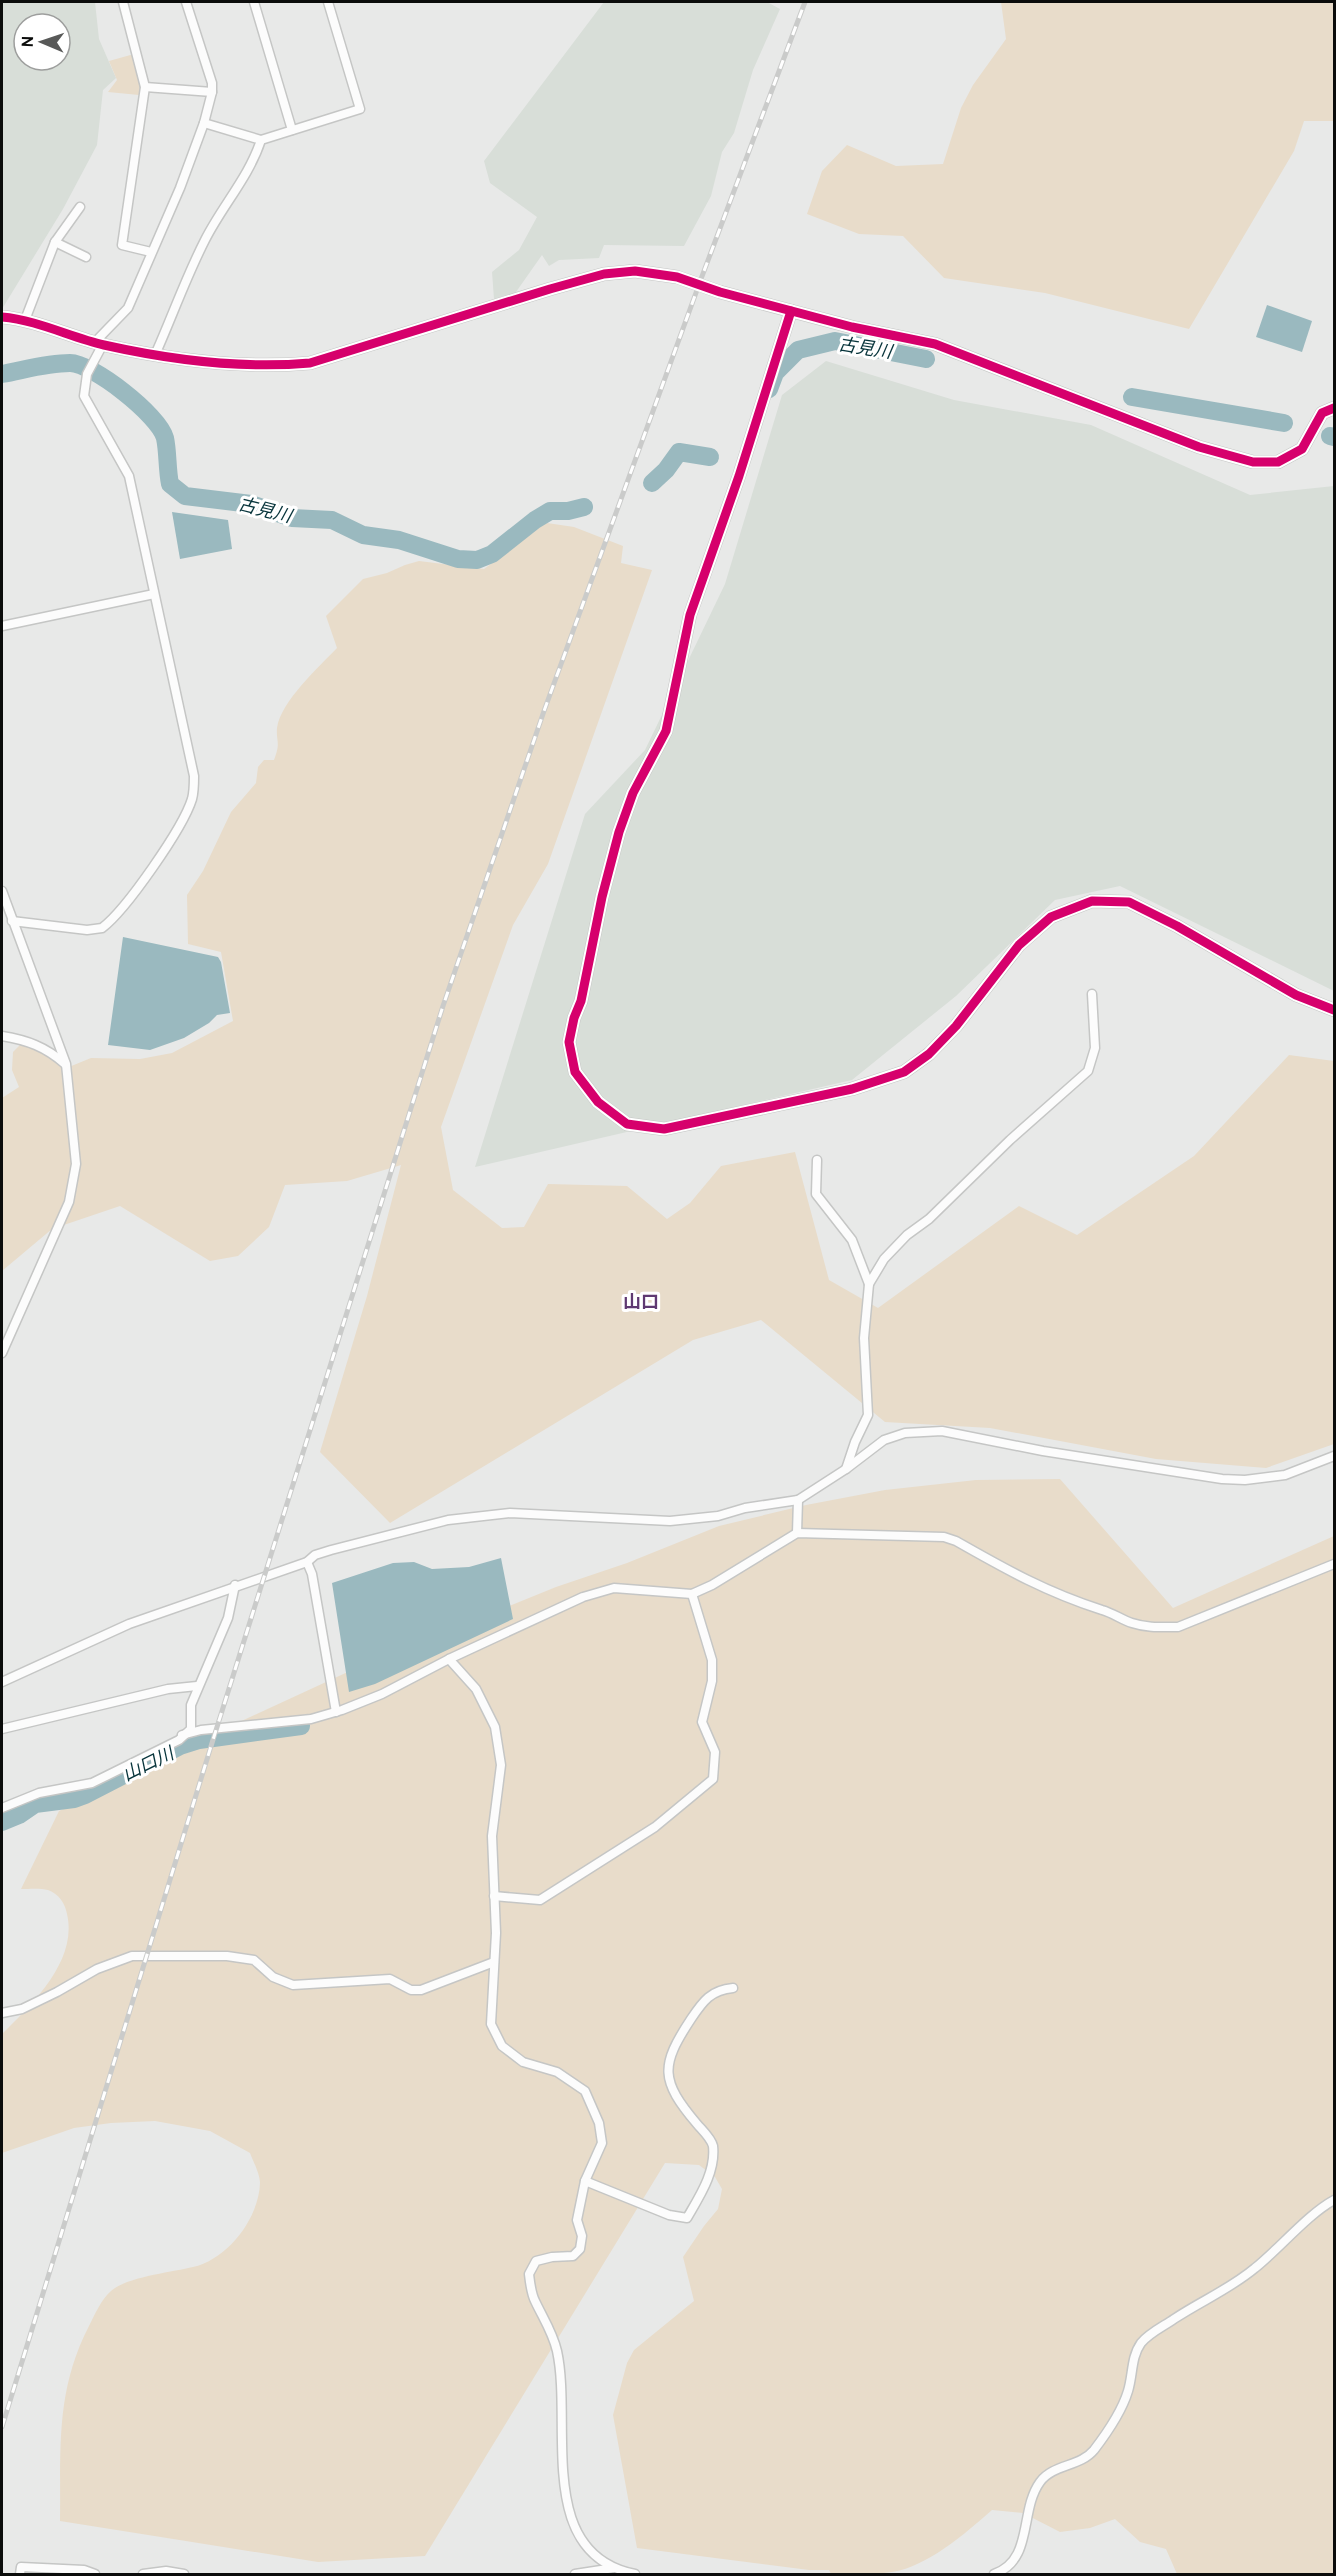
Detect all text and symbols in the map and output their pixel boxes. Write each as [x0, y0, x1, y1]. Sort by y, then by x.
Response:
north arrow [12, 12, 72, 72]
text: N [19, 35, 39, 48]
water label: 古見川 [836, 334, 895, 365]
water label: 古見川 [236, 494, 296, 530]
district label: 山口 [623, 1292, 659, 1315]
water label: 山口川 [119, 1742, 180, 1788]

